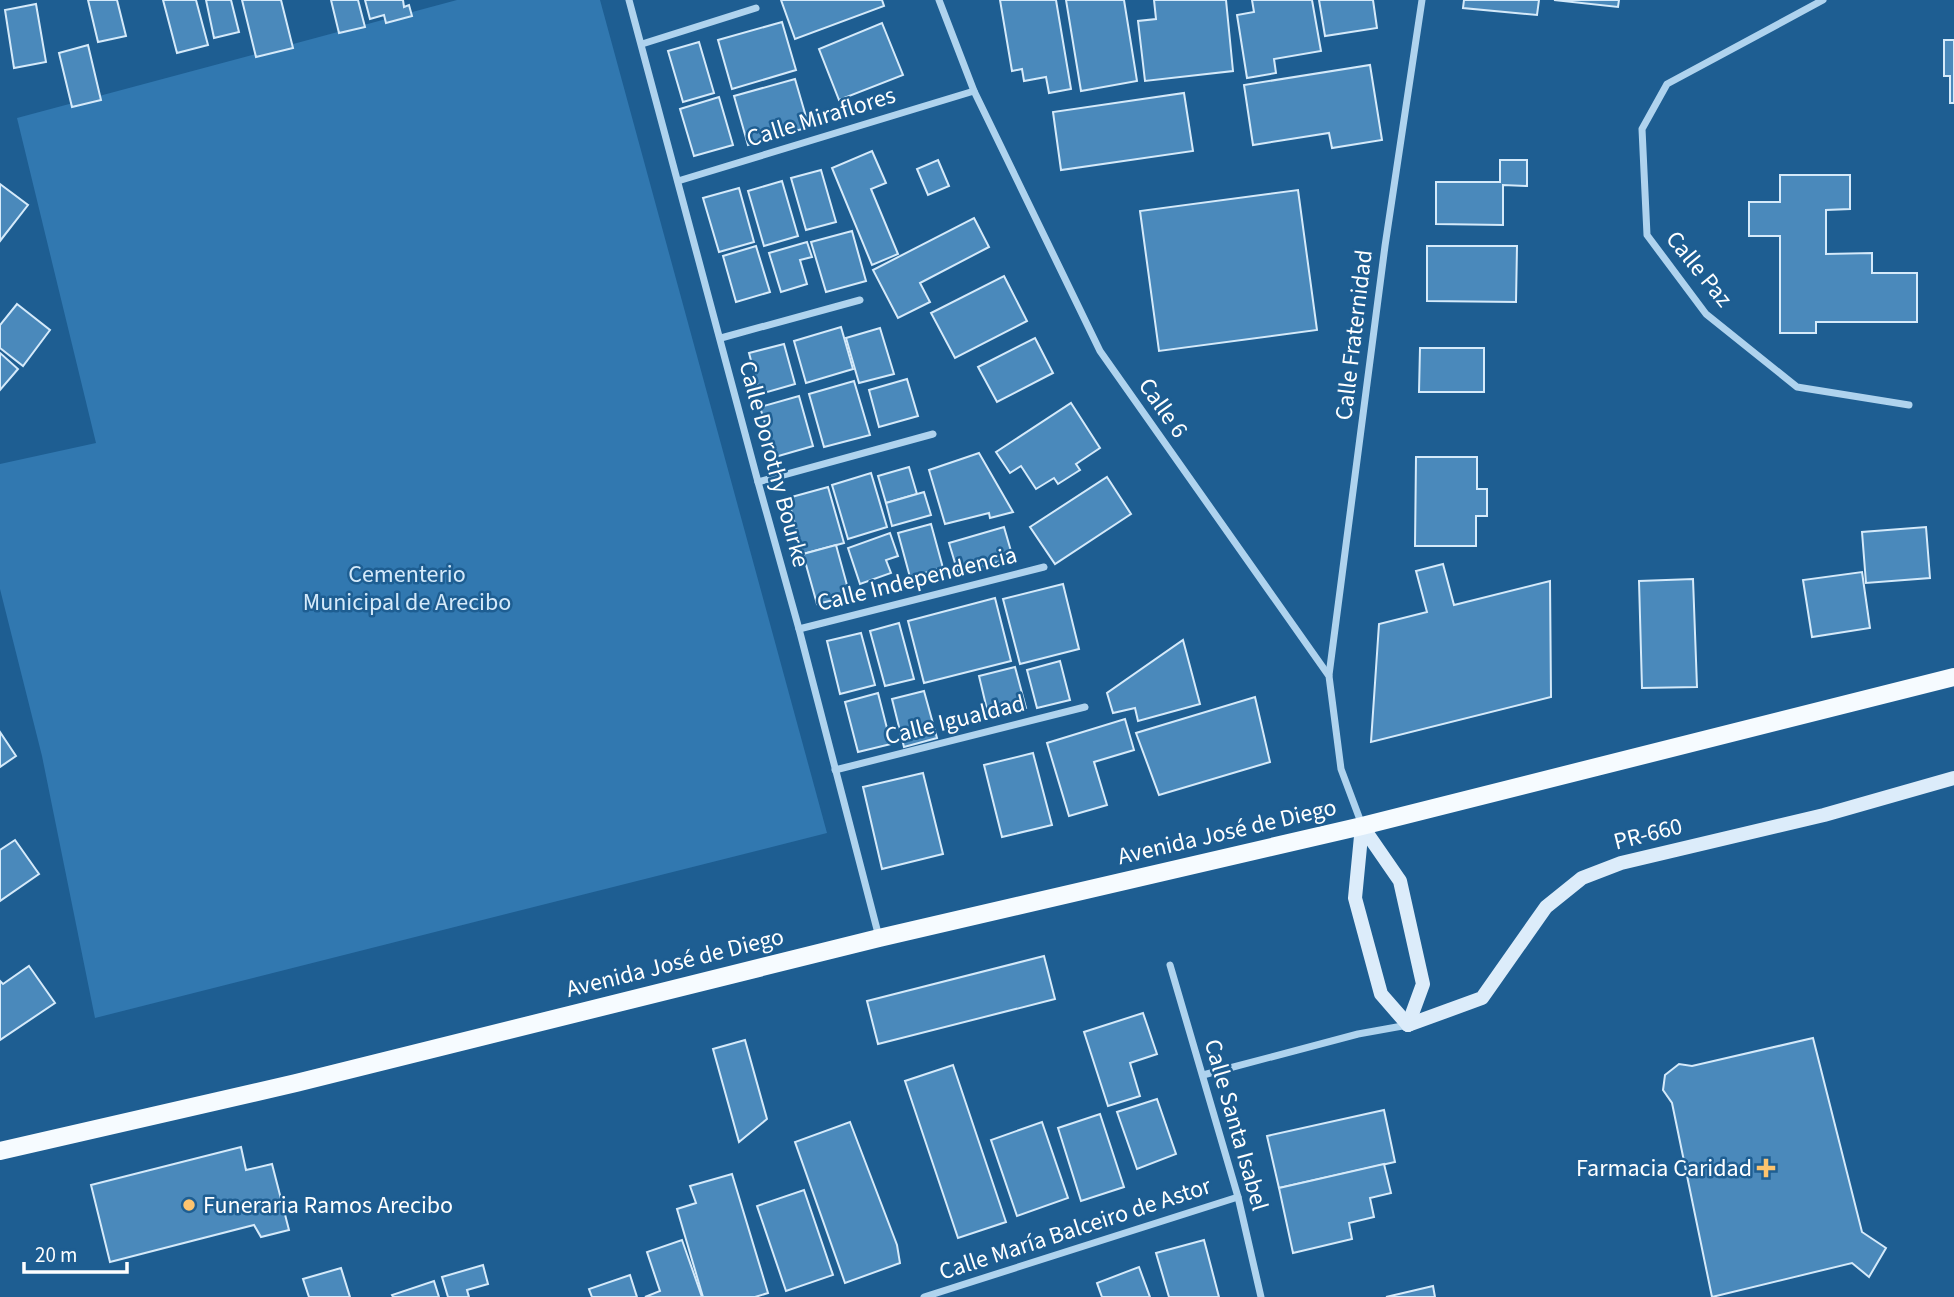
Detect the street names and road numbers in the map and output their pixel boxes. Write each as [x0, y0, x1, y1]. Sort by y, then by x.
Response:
street label: Calle Miraflores [742, 78, 900, 156]
street label: Calle Paz [1657, 223, 1741, 315]
street label: Calle Fraternidad [1326, 248, 1382, 422]
street label: Calle Dorothy Bourke [730, 357, 818, 571]
street label: Calle 6 [1130, 371, 1196, 445]
street label: Calle Independencia [813, 537, 1021, 621]
street label: Calle Igualdad [881, 686, 1029, 754]
street label: Avenida José de Diego [1114, 790, 1340, 874]
street label: PR-660 [1610, 809, 1686, 859]
street label: Avenida José de Diego [562, 919, 788, 1007]
street label: Calle Santa Isabel [1195, 1035, 1277, 1215]
street label: Calle María Balceiro de Astor [934, 1168, 1216, 1290]

